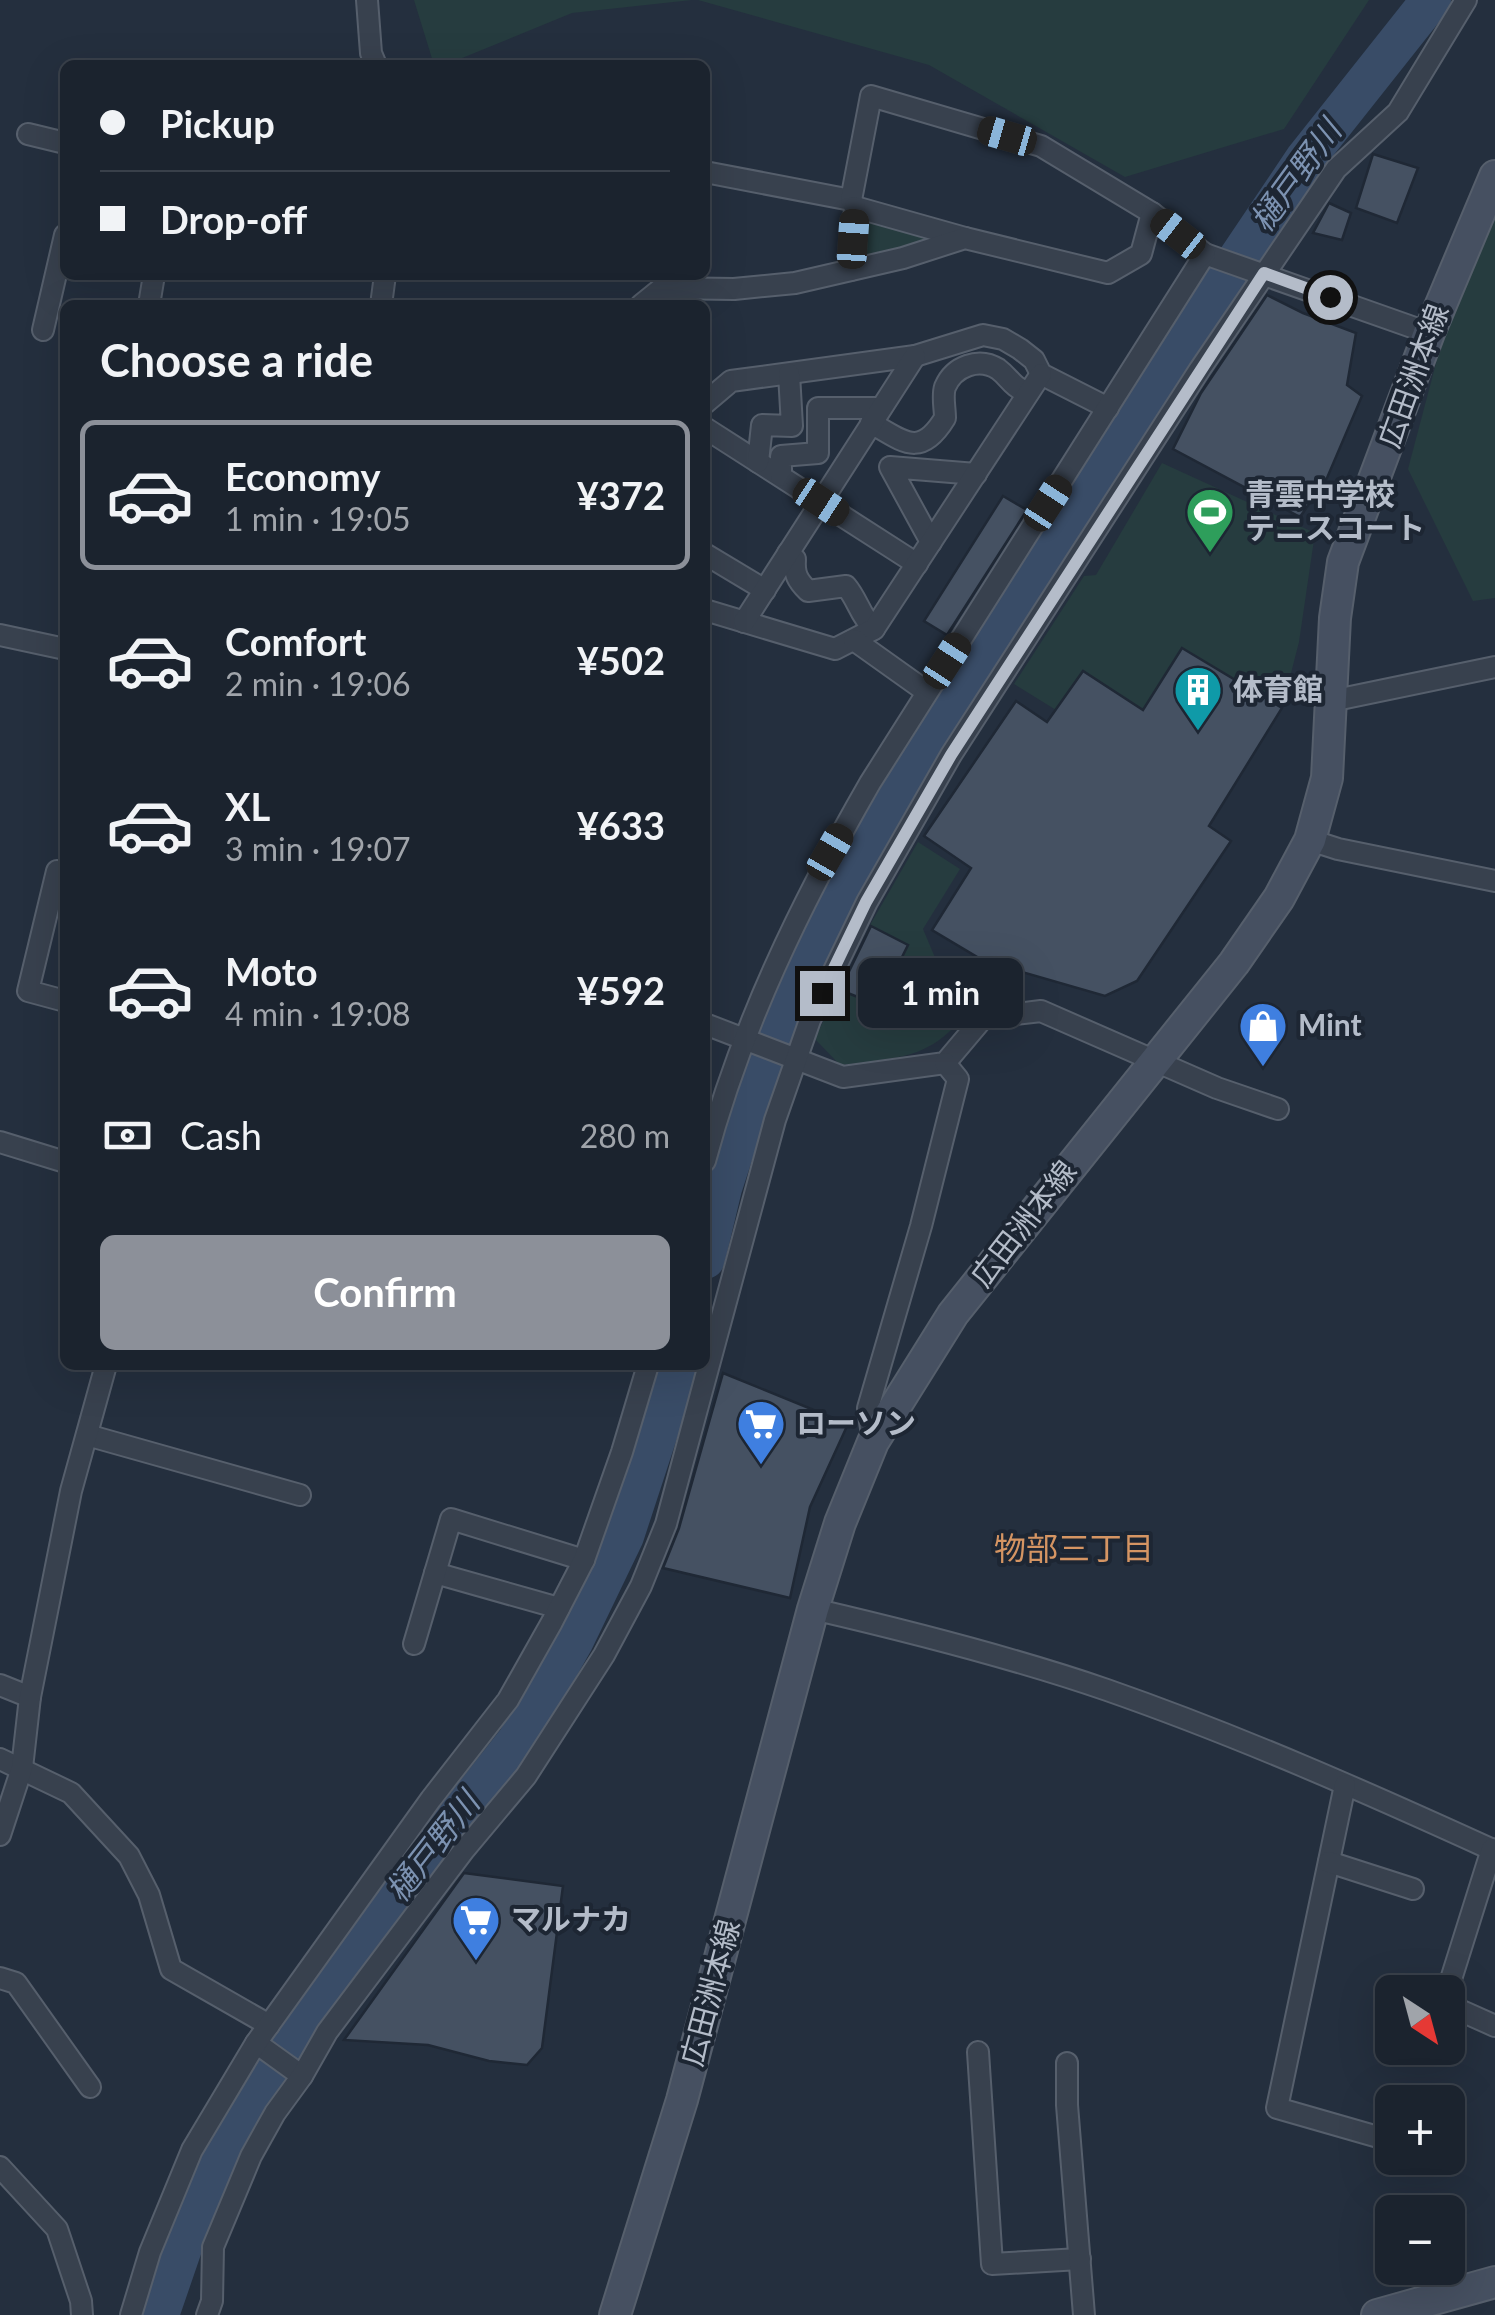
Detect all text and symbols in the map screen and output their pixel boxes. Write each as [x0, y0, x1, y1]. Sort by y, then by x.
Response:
text: Pickup [160, 100, 275, 146]
water label: 樋戸野川 [1241, 109, 1350, 238]
car [974, 113, 1040, 159]
text: Drop-off [160, 196, 307, 242]
car [1145, 204, 1211, 264]
car [836, 208, 870, 270]
route start [1308, 275, 1353, 320]
street label: 広田洲本線 [1370, 299, 1455, 452]
text: Choose a ride [100, 333, 373, 387]
icon: car [105, 450, 195, 540]
text: Economy [225, 453, 380, 499]
car [1019, 470, 1077, 536]
text: ¥372 [577, 472, 665, 518]
car [788, 473, 854, 531]
place label: 青雲中学校 テニスコート [1245, 475, 1425, 545]
sports icon: 青雲中学校 テニスコート [1184, 486, 1236, 554]
text: 1 min · 19:05 [225, 499, 411, 538]
icon: car [105, 615, 195, 705]
text: Comfort [225, 618, 366, 664]
car [918, 628, 976, 694]
text: ¥502 [577, 637, 665, 683]
text: 2 min · 19:06 [225, 664, 411, 703]
building icon: 体育館 [1172, 664, 1224, 732]
place label: 体育館 [1233, 670, 1323, 706]
icon: car [105, 780, 195, 870]
text: XL [225, 783, 270, 829]
text: ¥633 [577, 802, 665, 848]
car [802, 819, 858, 885]
text: 3 min · 19:07 [225, 829, 411, 868]
icon: car [105, 945, 195, 1035]
text: Moto [225, 948, 318, 994]
callout: 1 min [857, 958, 1022, 1028]
text: ¥592 [577, 967, 665, 1013]
route end [800, 971, 845, 1016]
text: 1 min [901, 973, 980, 1012]
text: 4 min · 19:08 [225, 994, 411, 1033]
shop icon: Mint [1237, 1000, 1289, 1068]
place label: Mint [1298, 1006, 1362, 1042]
icon: cash [100, 1108, 155, 1163]
text: Cash [180, 1112, 262, 1158]
text: 280 m [580, 1116, 670, 1155]
street label: 広田洲本線 [962, 1153, 1083, 1293]
button: Confirm [100, 1235, 670, 1350]
supermarket icon: ローソン [735, 1398, 787, 1466]
place label: ローソン [796, 1404, 916, 1440]
district label: 物部三丁目 [994, 1528, 1154, 1567]
water label: 樋戸野川 [377, 1781, 488, 1909]
supermarket icon: マルナカ [450, 1894, 502, 1962]
place label: マルナカ [511, 1900, 631, 1936]
street label: 広田洲本線 [672, 1915, 746, 2070]
north arrow [1375, 1975, 1465, 2065]
map controls [1375, 1975, 1465, 2285]
button: + [1375, 2085, 1465, 2175]
button: − [1375, 2195, 1465, 2285]

